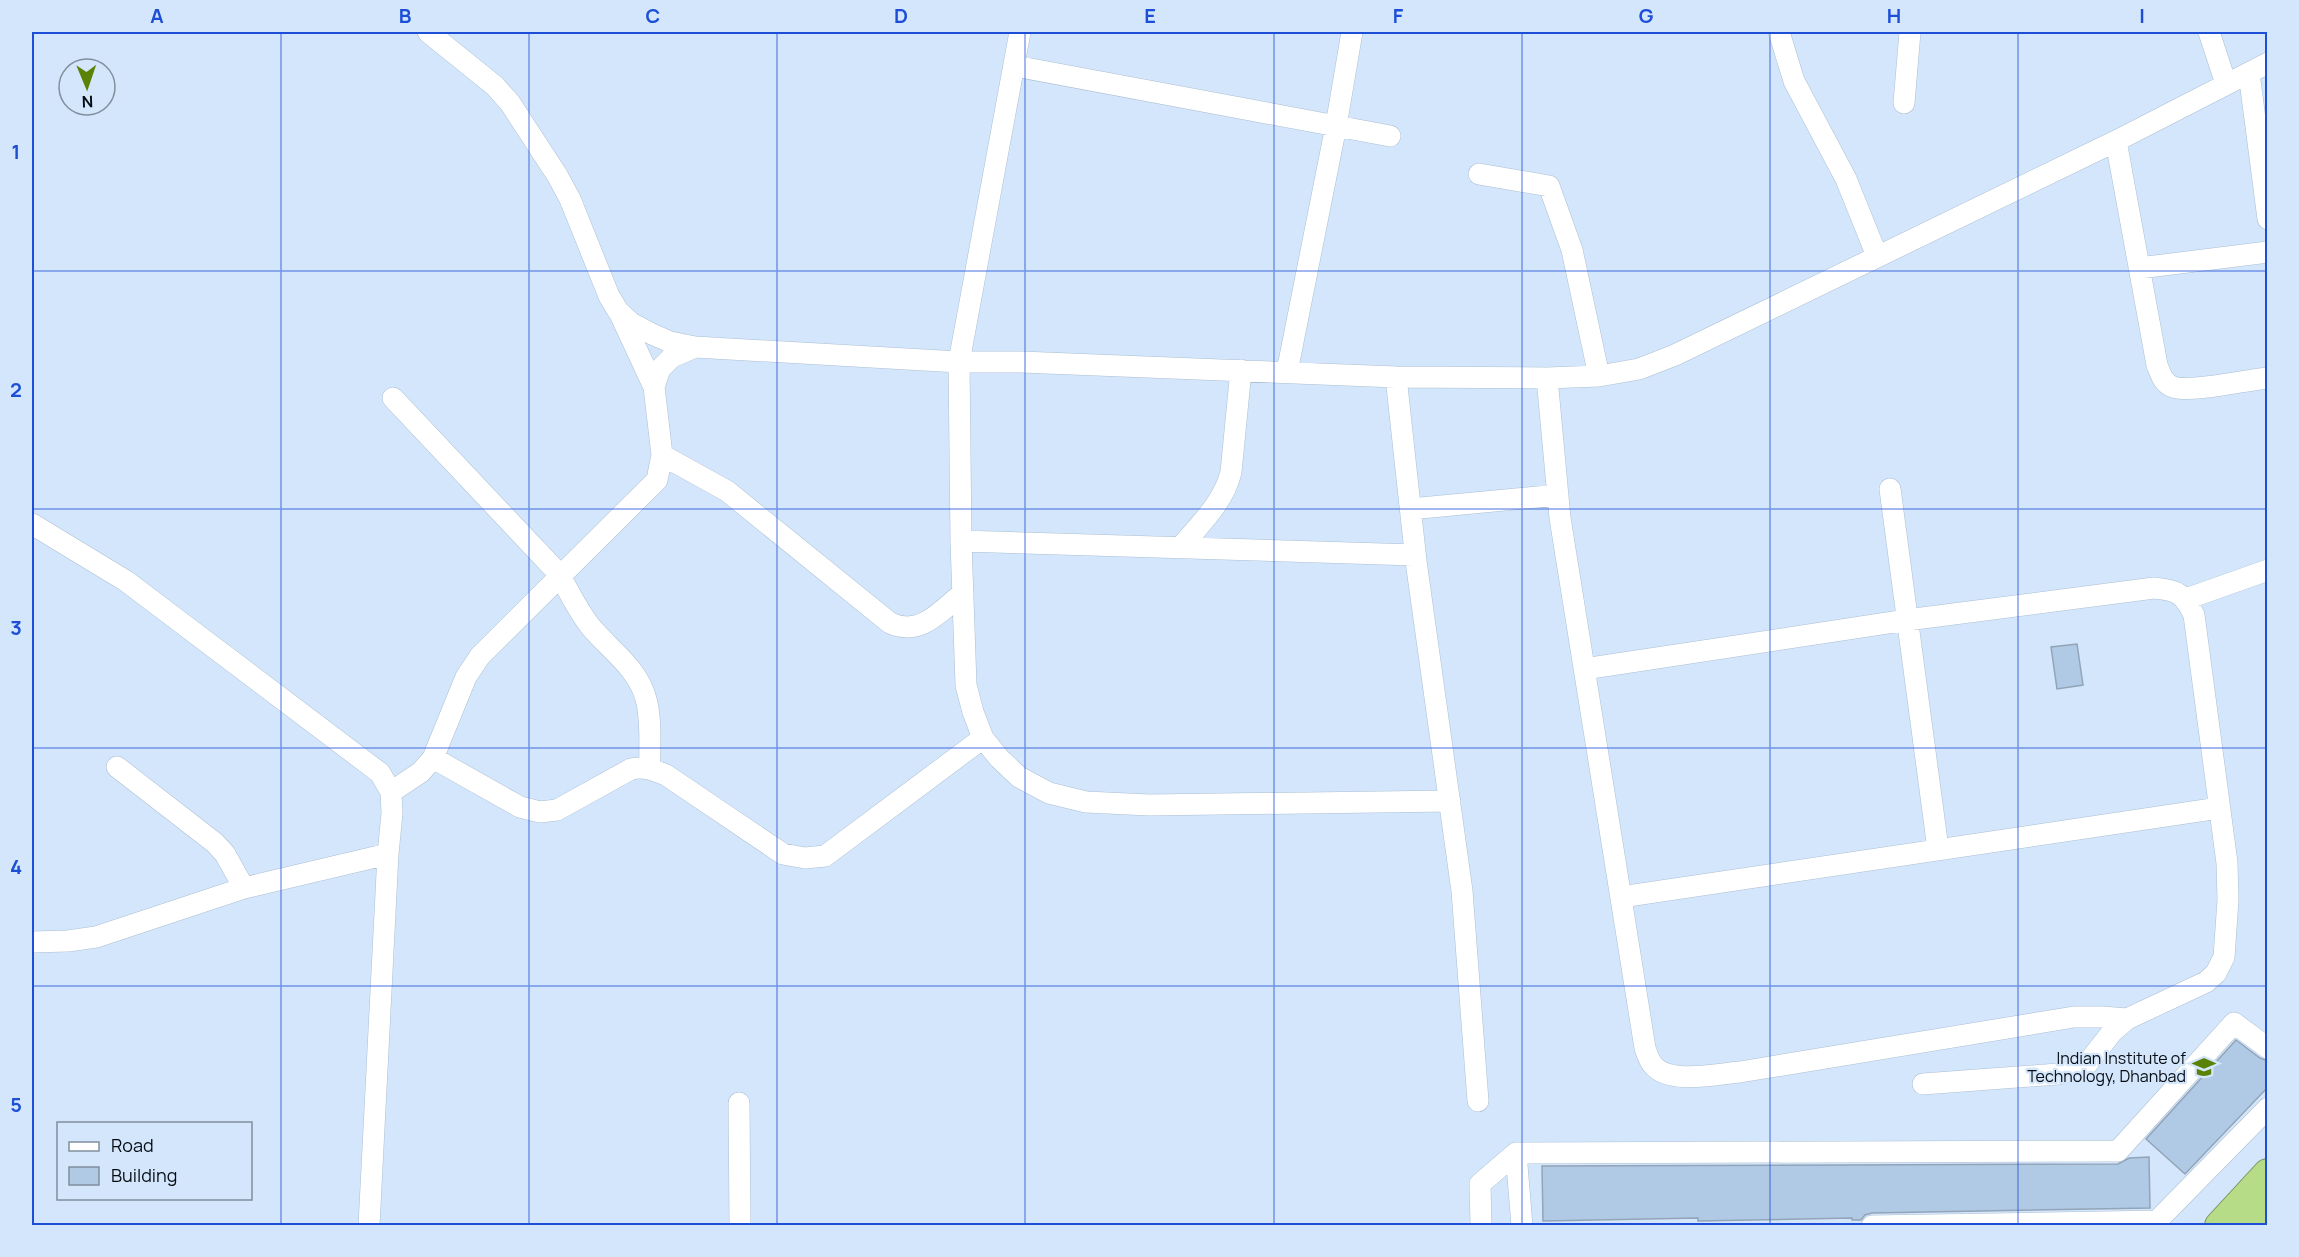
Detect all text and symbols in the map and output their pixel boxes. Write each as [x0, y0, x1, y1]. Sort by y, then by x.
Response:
text: A [150, 2, 164, 29]
text: B [399, 2, 412, 29]
text: C [646, 2, 660, 29]
text: D [894, 2, 908, 29]
text: E [1144, 2, 1156, 29]
text: F [1393, 2, 1404, 29]
text: G [1639, 2, 1654, 29]
text: H [1887, 2, 1901, 29]
text: I [2139, 2, 2145, 29]
north arrow [57, 57, 117, 117]
text: N [81, 91, 94, 113]
text: 1 [12, 138, 20, 165]
text: 2 [10, 376, 22, 403]
text: 3 [10, 614, 22, 641]
text: 4 [10, 853, 22, 880]
place label: Indian Institute of Technology, Dhanbad [2027, 1047, 2186, 1087]
school or university icon: Indian Institute of Technology, Dhanbad [2191, 1054, 2217, 1080]
text: 5 [10, 1091, 22, 1118]
legend [57, 1122, 252, 1200]
text: Road [111, 1133, 154, 1157]
text: Building [111, 1163, 177, 1187]

